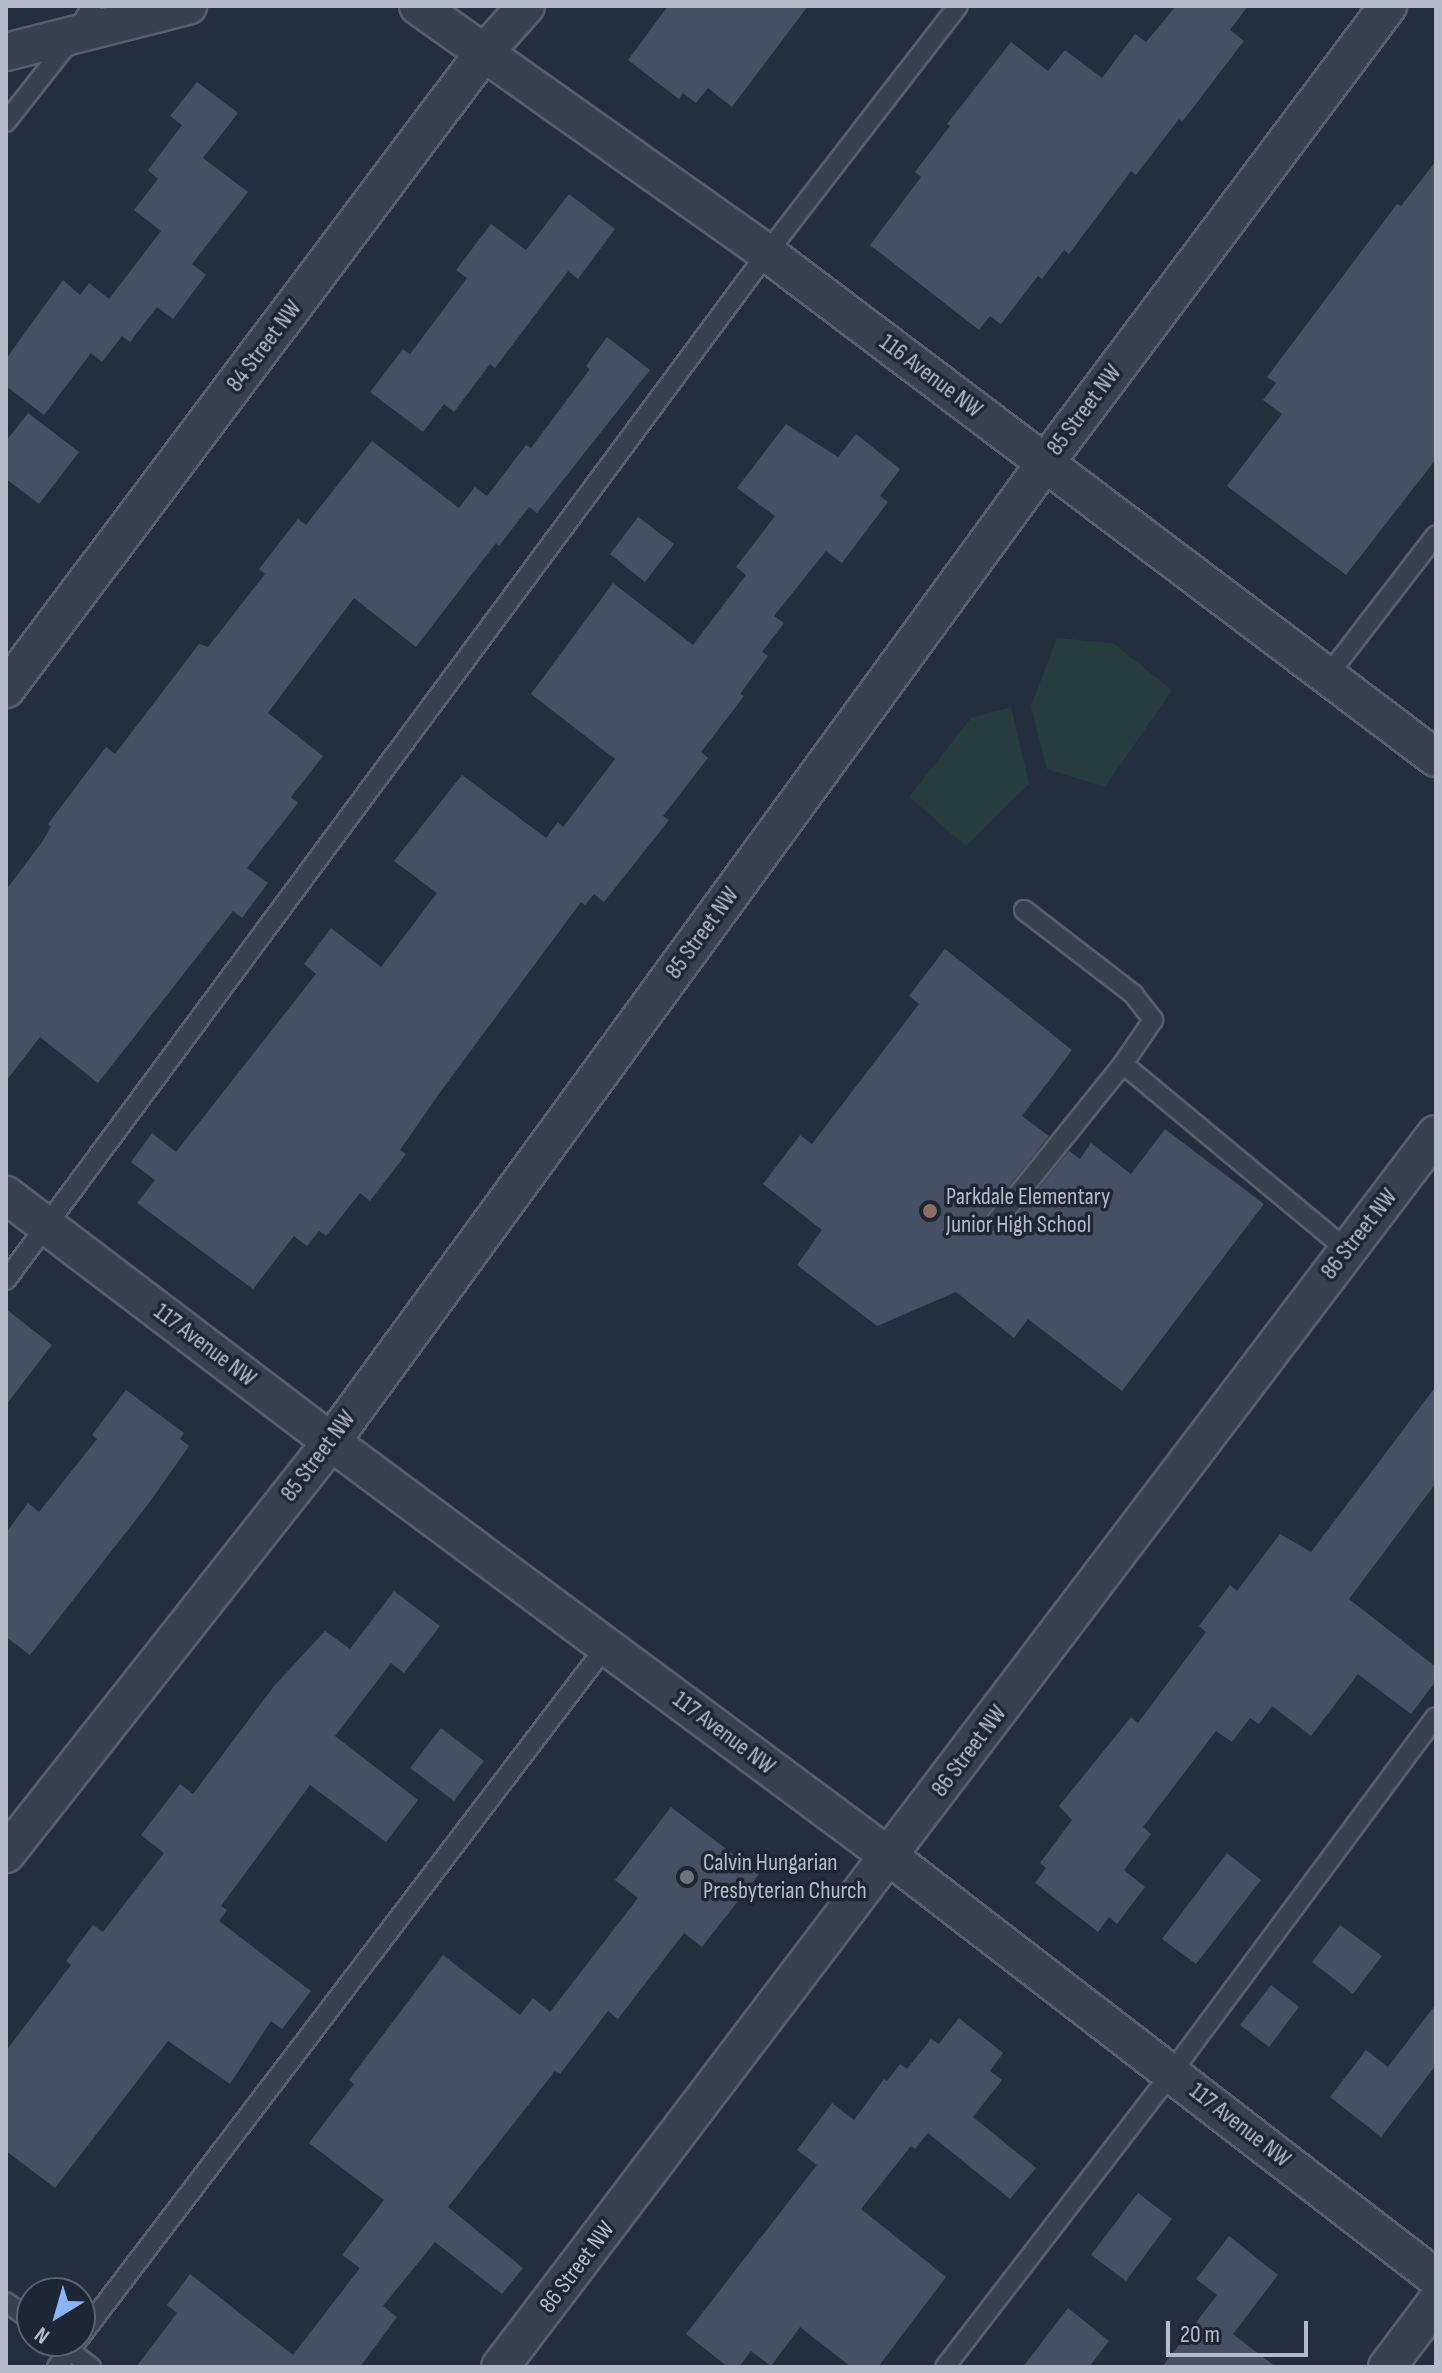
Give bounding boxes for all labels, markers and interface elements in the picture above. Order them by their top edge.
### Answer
street label: 84 Street NW [220,295,308,397]
street label: 116 Avenue NW [874,328,988,424]
street label: 85 Street NW [1041,359,1127,461]
street label: 85 Street NW [659,882,745,984]
place label: Parkdale Elementary Junior High School [946,1183,1110,1239]
street label: 86 Street NW [1315,1183,1403,1285]
marker: Parkdale Elementary Junior High School [921,1202,939,1220]
street label: 117 Avenue NW [148,1297,262,1393]
street label: 85 Street NW [275,1405,361,1507]
street label: 117 Avenue NW [667,1685,781,1781]
street label: 86 Street NW [925,1700,1013,1802]
place label: Calvin Hungarian Presbyterian Church [703,1849,867,1905]
marker: Calvin Hungarian Presbyterian Church [678,1868,696,1886]
street label: 117 Avenue NW [1184,2077,1296,2173]
street label: 86 Street NW [533,2216,621,2318]
north arrow [16,2277,96,2357]
scale bar [1170,2305,1312,2355]
text: 20 m [1180,2320,1220,2349]
text: N [30,2321,55,2349]

